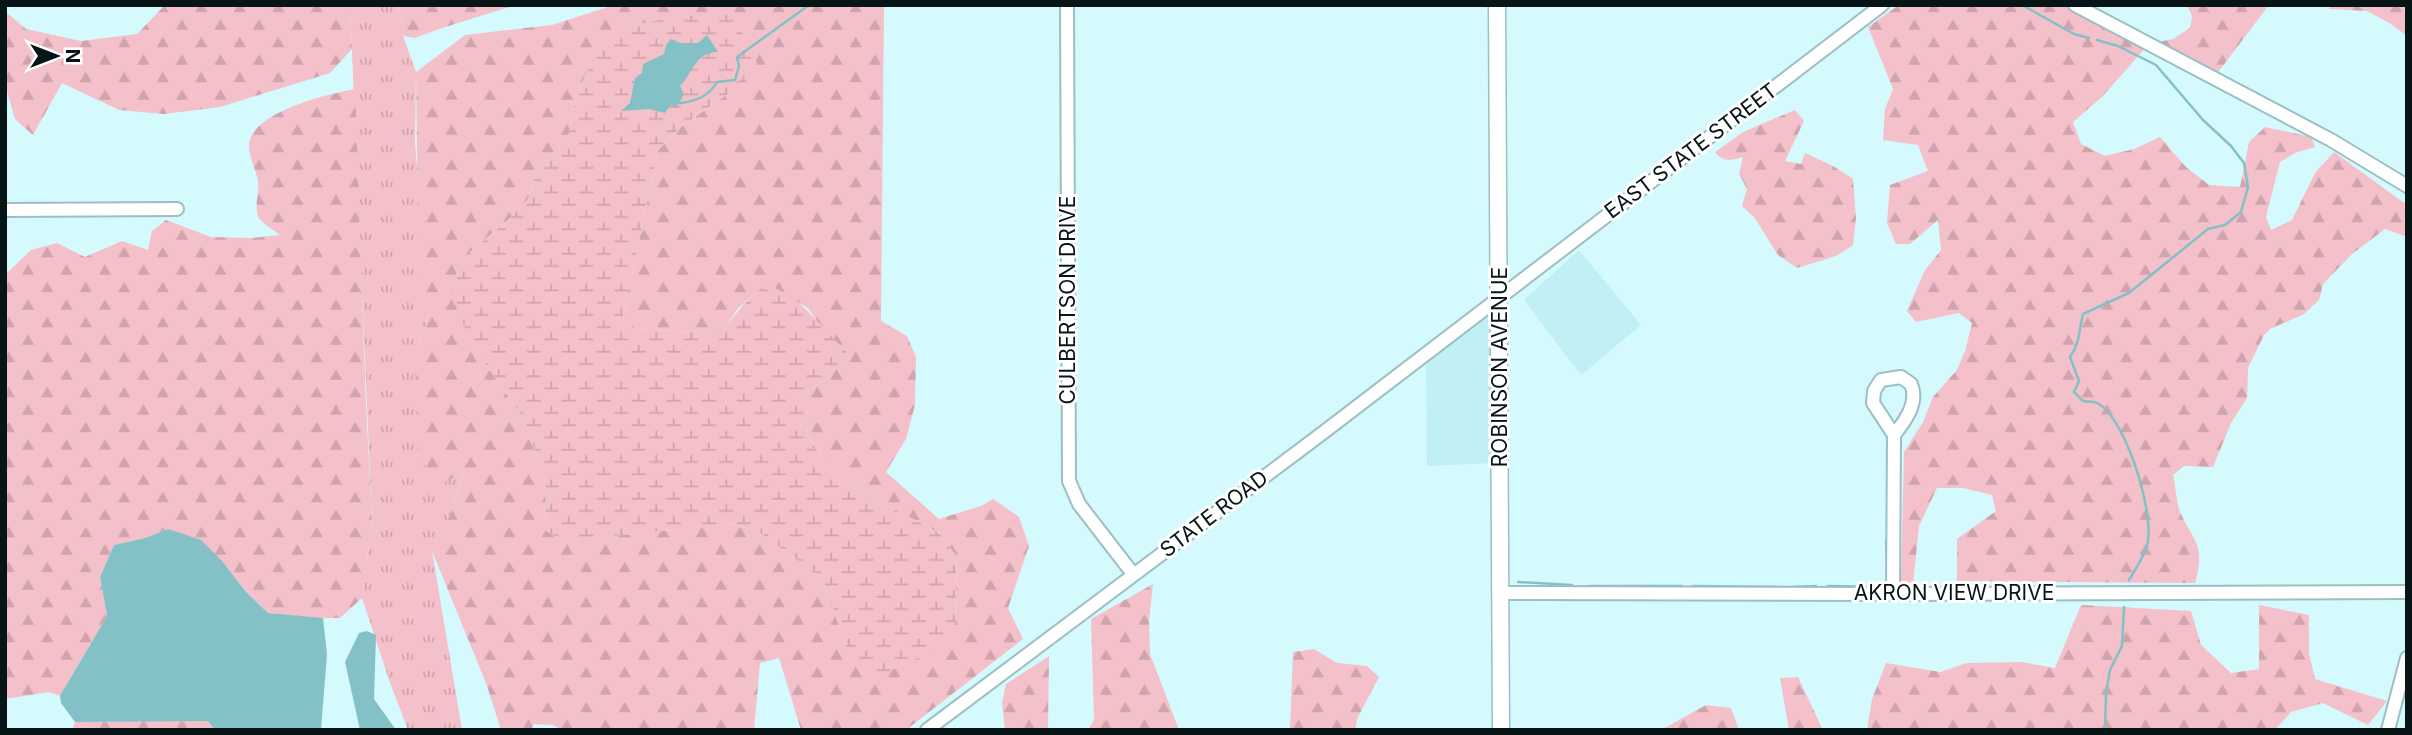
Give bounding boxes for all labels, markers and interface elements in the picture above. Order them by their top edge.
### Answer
north arrow [21,21,91,91]
text: N [61,49,84,63]
street label: EAST STATE STREET [1600,78,1782,224]
street label: CULBERTSON DRIVE [1055,196,1080,404]
street label: ROBINSON AVENUE [1487,267,1512,467]
street label: STATE ROAD [1155,465,1273,562]
street label: AKRON VIEW DRIVE [1854,580,2054,605]

